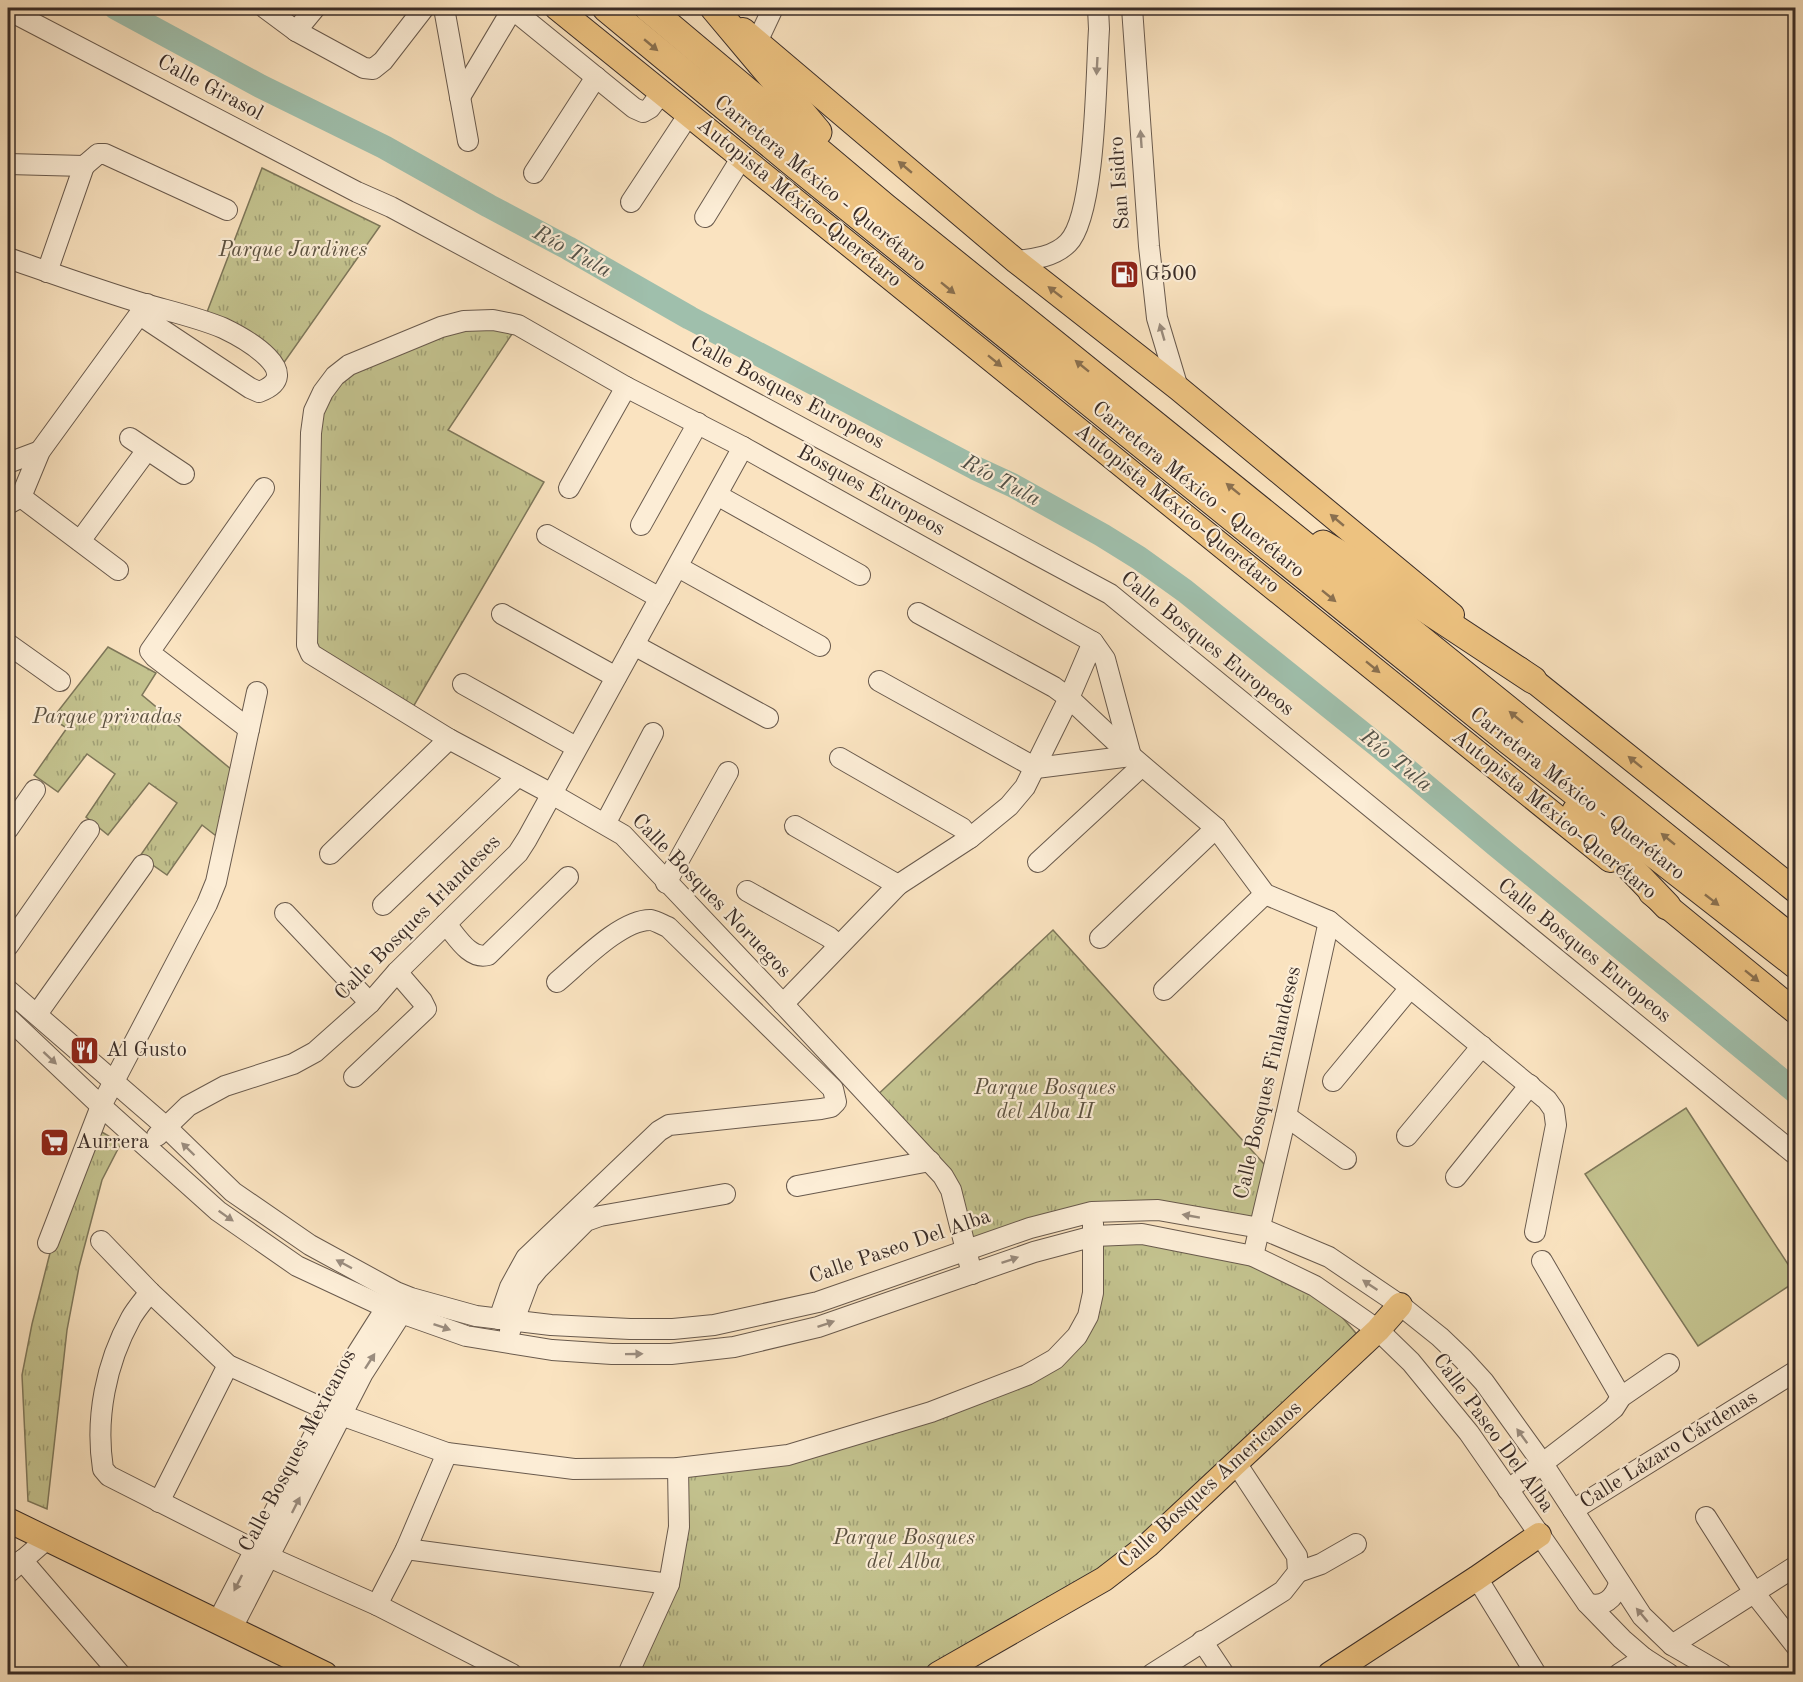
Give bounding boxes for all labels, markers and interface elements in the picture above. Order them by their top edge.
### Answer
one-way arrow [643,38,658,51]
street label: Calle Girasol [154,51,267,125]
one-way arrow [1092,56,1101,75]
street label: Carretera México - Querétaro [710,92,930,276]
street label: Autopista México-Querétaro [693,114,905,292]
one-way arrow [1137,129,1146,148]
street label: San Isidro [1106,136,1134,230]
one-way arrow [898,161,913,174]
water label: Río Tula [528,221,615,282]
park label: Parque Jardines [218,240,368,261]
fuel station icon: G500 [1108,258,1140,290]
place label: G500 [1145,264,1197,285]
one-way arrow [941,282,956,294]
one-way arrow [1047,285,1063,298]
one-way arrow [1156,323,1166,341]
street label: Calle Bosques Europeos [686,333,888,453]
one-way arrow [987,354,1002,367]
one-way arrow [1074,360,1090,373]
street label: Carretera México - Querétaro [1088,398,1308,582]
street label: Autopista México-Querétaro [1071,420,1283,598]
street label: Bosques Europeos [794,442,948,540]
water label: Río Tula [957,451,1044,511]
one-way arrow [1225,483,1241,496]
one-way arrow [1330,514,1345,527]
street label: Calle Bosques Europeos [1116,568,1298,720]
one-way arrow [1321,589,1337,602]
one-way arrow [1365,661,1381,674]
street label: Carretera México - Querétaro [1465,704,1689,884]
park label: Parque privadas [31,707,182,728]
one-way arrow [1508,711,1524,724]
water label: Río Tula [1355,725,1436,797]
street label: Autopista México-Querétaro [1448,726,1660,904]
one-way arrow [1627,756,1643,769]
street label: Calle Bosques Noruegos [627,810,795,982]
street label: Calle Bosques Irlandeses [331,831,505,1005]
one-way arrow [1660,833,1676,846]
street label: Calle Bosques Europeos [1493,875,1675,1027]
one-way arrow [1704,893,1719,905]
street label: Calle Bosques Finlandeses [1231,964,1305,1202]
one-way arrow [1744,969,1759,982]
restaurant icon: Al Gusto [69,1034,101,1066]
place label: Al Gusto [106,1040,187,1061]
one-way arrow [42,1051,57,1064]
park label: Parque Bosques del Alba II [973,1078,1116,1123]
supermarket icon: Aurrera [39,1126,71,1158]
place label: Aurrera [76,1132,149,1153]
one-way arrow [182,1142,196,1156]
street label: Calle Paseo Del Alba [806,1206,994,1288]
one-way arrow [218,1210,234,1221]
one-way arrow [1181,1211,1200,1220]
one-way arrow [1001,1255,1019,1265]
one-way arrow [336,1259,353,1269]
one-way arrow [1363,1279,1379,1291]
one-way arrow [817,1318,835,1328]
one-way arrow [433,1323,451,1333]
street label: Calle Bosques Mexicanos [236,1346,360,1556]
one-way arrow [625,1349,644,1359]
street label: Calle Paseo Del Alba [1429,1350,1557,1516]
one-way arrow [365,1353,376,1369]
street label: Calle Lázaro Cárdenas [1577,1387,1761,1513]
street label: Calle Bosques Americanos [1114,1397,1306,1573]
one-way arrow [1516,1428,1528,1444]
one-way arrow [291,1496,301,1513]
park label: Parque Bosques del Alba [832,1528,975,1573]
one-way arrow [233,1574,243,1591]
one-way arrow [1636,1608,1649,1623]

